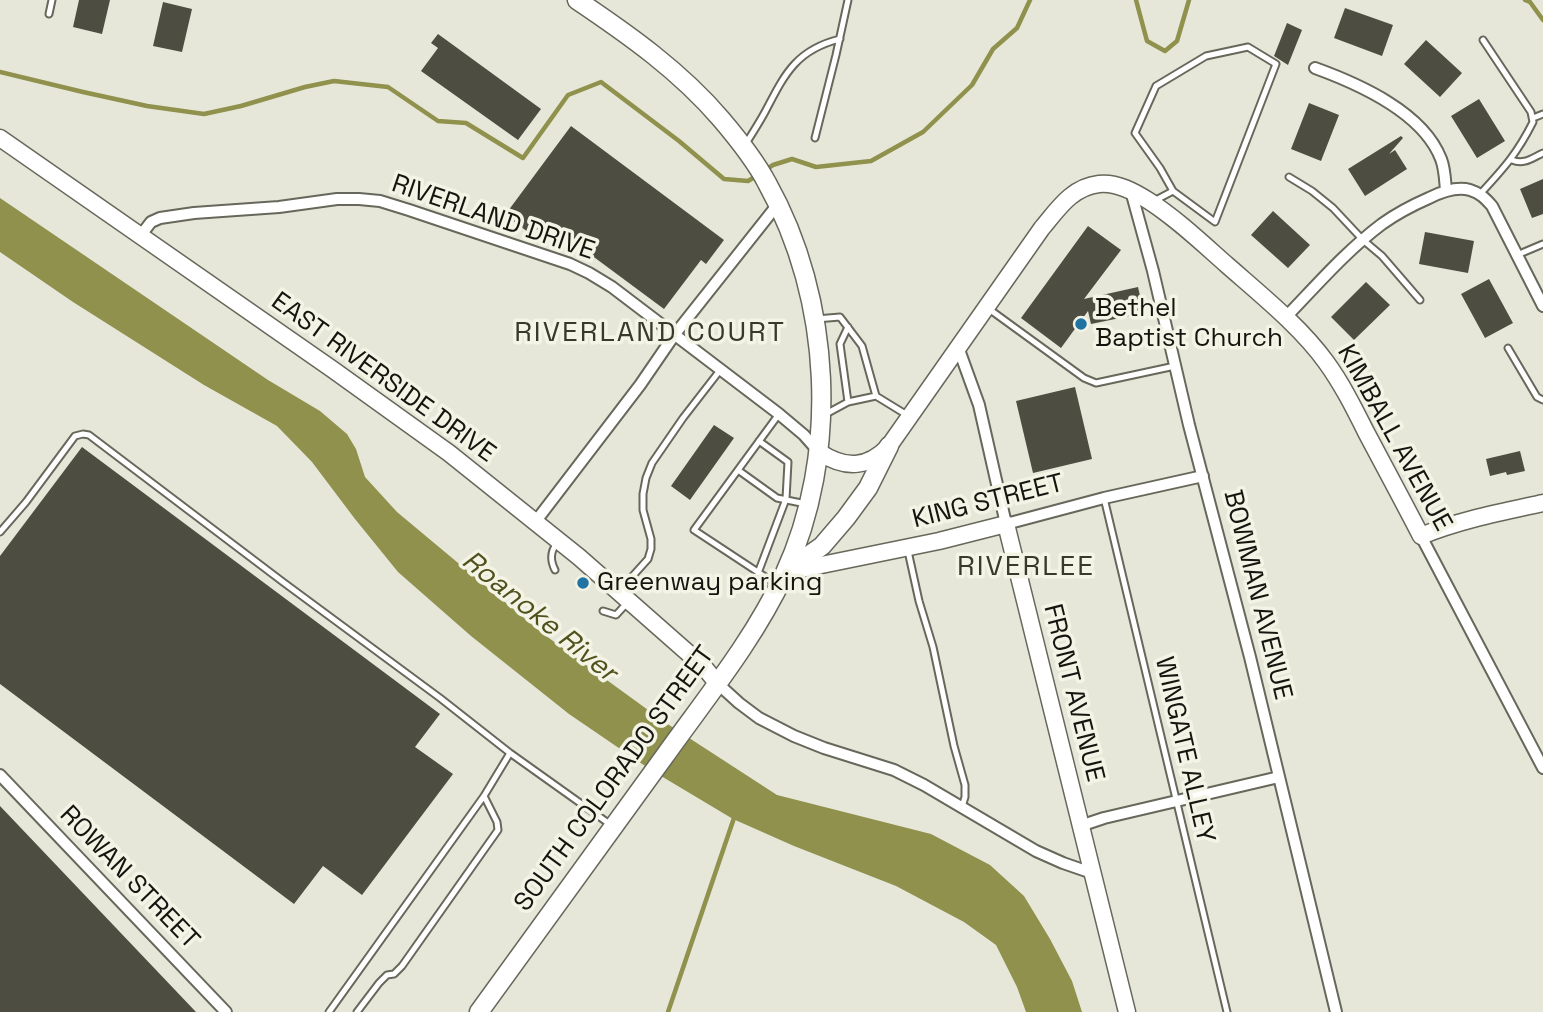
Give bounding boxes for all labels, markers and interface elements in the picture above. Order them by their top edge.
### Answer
street label: RIVERLAND DRIVE [388,169,598,267]
street label: EAST RIVERSIDE DRIVE [265,286,501,470]
place label: Bethel Baptist Church [1095,293,1283,354]
district label: RIVERLAND COURT [516,316,784,350]
marker: Bethel Baptist Church [1073,316,1089,332]
street label: KIMBALL AVENUE [1330,339,1458,537]
street label: KING STREET [909,468,1067,536]
street label: BOWMAN AVENUE [1216,487,1298,703]
water label: Roanoke River [455,544,623,690]
district label: RIVERLEE [958,550,1094,584]
place label: Greenway parking [597,567,822,599]
marker: Greenway parking [575,575,591,591]
street label: FRONT AVENUE [1036,601,1110,785]
street label: SOUTH COLORADO STREET [508,640,722,918]
street label: WINGATE ALLEY [1147,654,1221,846]
street label: ROWAN STREET [53,800,205,956]

